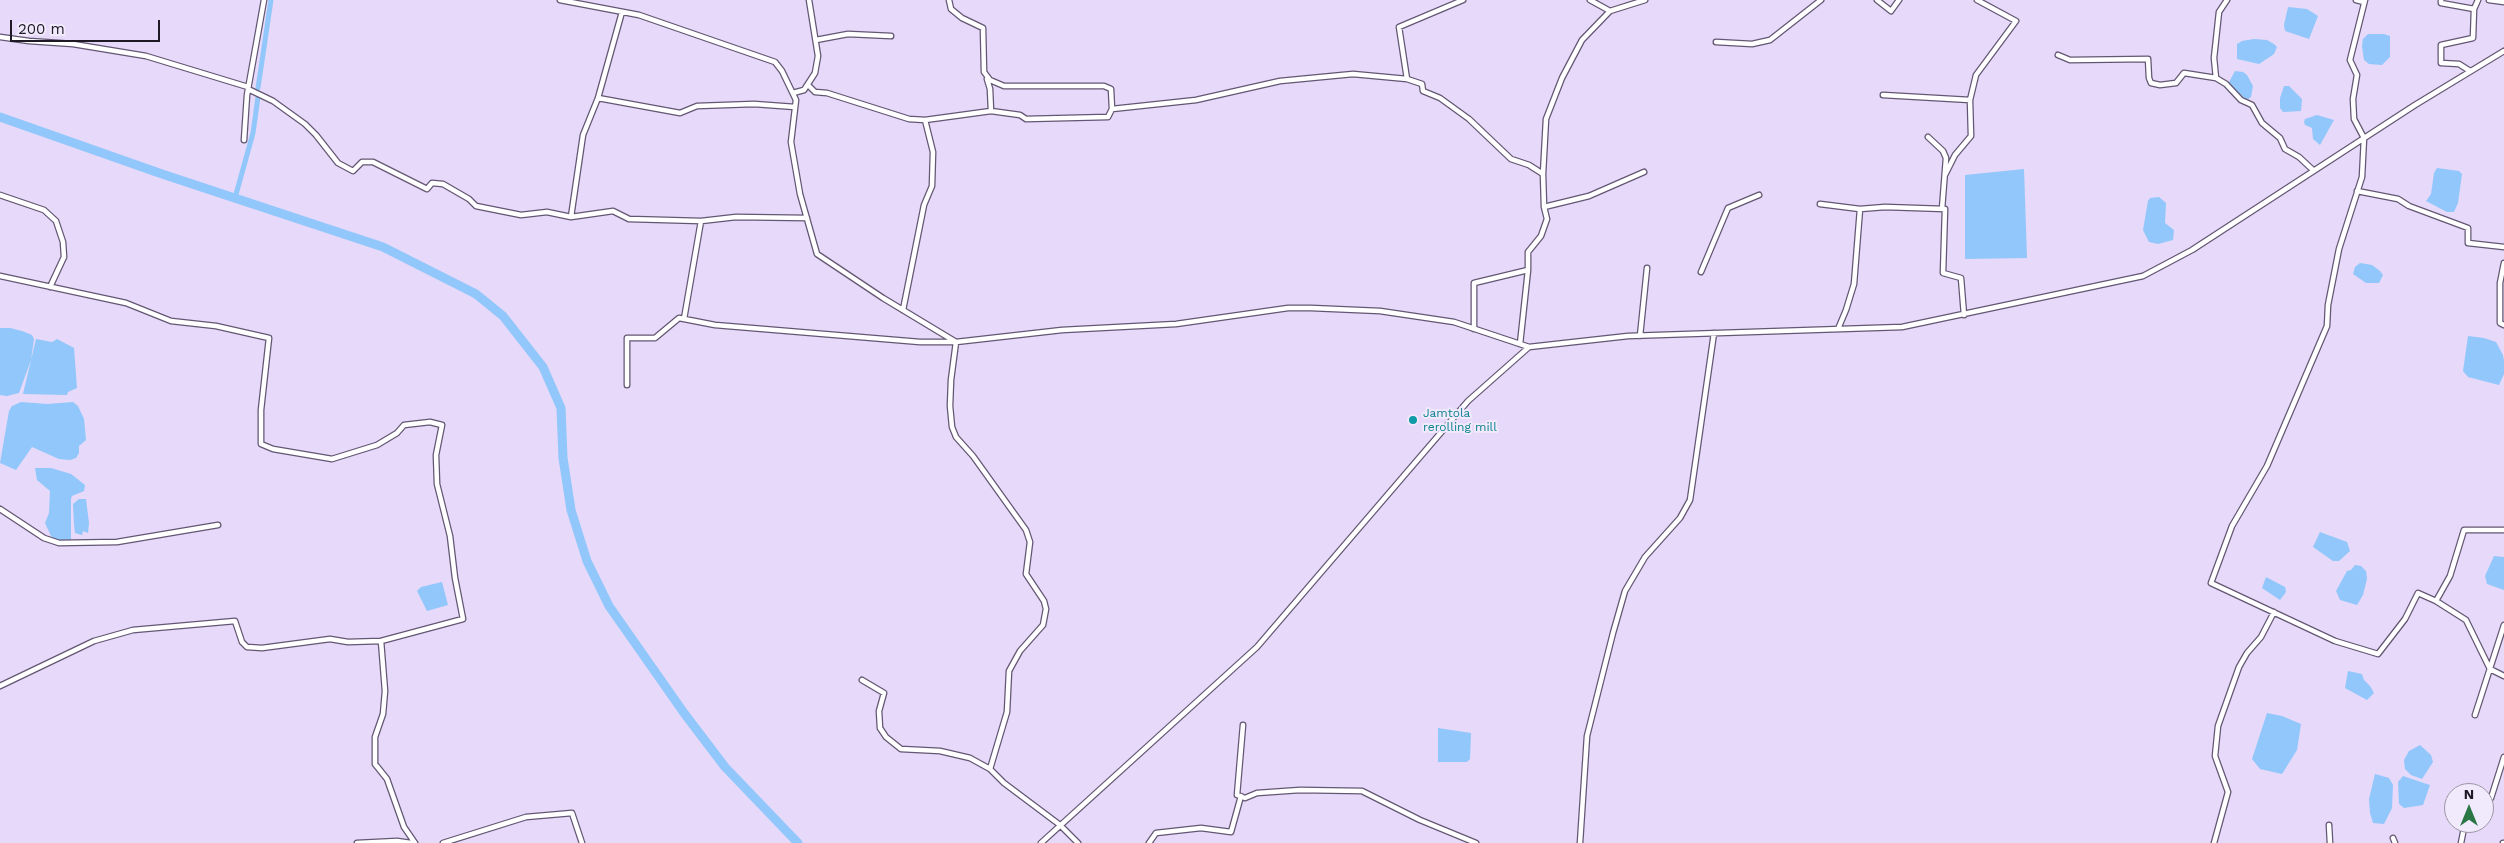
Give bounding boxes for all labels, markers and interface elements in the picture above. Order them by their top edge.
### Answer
scale bar [12,10,162,42]
text: 200 m [18,20,65,38]
place label: Jamtola rerolling mill [1423,406,1497,434]
marker: Jamtola rerolling mill [1407,414,1419,426]
north arrow [2444,783,2494,833]
text: N [2464,786,2474,802]

